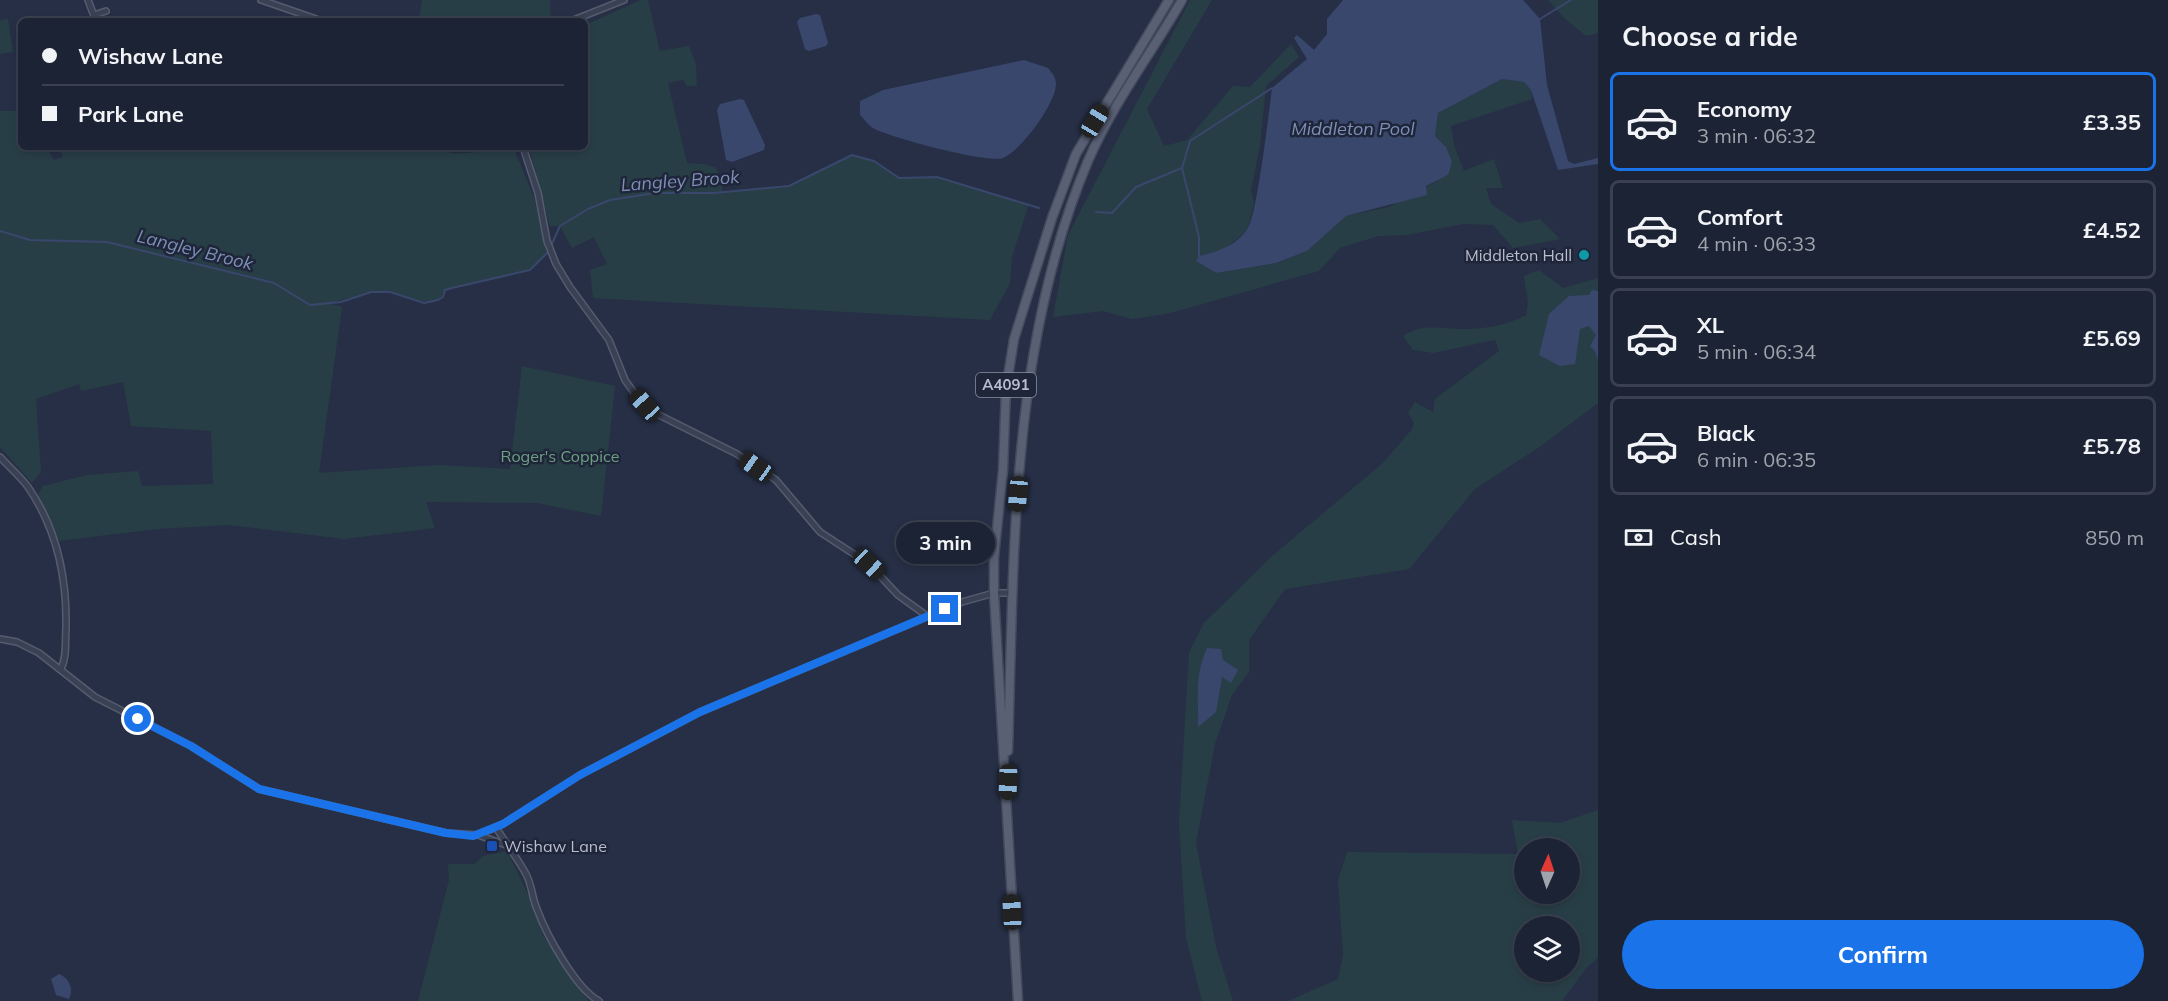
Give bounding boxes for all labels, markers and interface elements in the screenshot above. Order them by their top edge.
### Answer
text: Choose a ride [1622,19,1798,53]
text: Wishaw Lane [78,42,223,70]
icon: car [1625,95,1679,149]
text: Economy [1697,95,1792,123]
text: Park Lane [78,100,184,128]
car [1078,101,1112,141]
text: £3.35 [2083,108,2141,136]
water label: Middleton Pool [1291,117,1415,140]
text: 3 min · 06:32 [1697,123,1816,148]
water label: Langley Brook [620,165,741,196]
icon: car [1625,203,1679,257]
text: Comfort [1697,203,1783,231]
text: £4.52 [2083,216,2141,244]
water label: Langley Brook [135,224,256,275]
text: 4 min · 06:33 [1697,231,1816,256]
place label: Middleton Hall [1465,245,1572,265]
marker: Middleton Hall [1577,248,1591,262]
icon: car [1625,311,1679,365]
text: XL [1697,311,1724,339]
text: £5.69 [2083,324,2141,352]
text: 5 min · 06:34 [1697,339,1816,364]
road number: A4091 [976,373,1036,397]
car [626,386,664,424]
icon: car [1625,419,1679,473]
text: Black [1697,419,1755,447]
text: £5.78 [2083,432,2141,460]
park label: Roger's Coppice [501,446,619,466]
text: 6 min · 06:35 [1697,447,1816,472]
car [736,449,776,485]
car [1007,475,1029,513]
icon: cash [1622,521,1655,554]
callout: 3 min [896,522,994,564]
text: Cash [1670,523,1722,551]
text: 850 m [2085,525,2144,550]
text: 3 min [919,530,972,555]
car [850,545,888,583]
route end [931,595,958,622]
route start [124,705,151,732]
car [998,764,1018,800]
place label: Wishaw Lane [504,836,607,856]
north arrow [1514,838,1580,904]
map controls [1514,838,1580,982]
marker: Wishaw Lane [485,839,499,853]
car [1002,894,1022,930]
button: layers [1514,916,1580,982]
button: Confirm [1622,920,2144,989]

